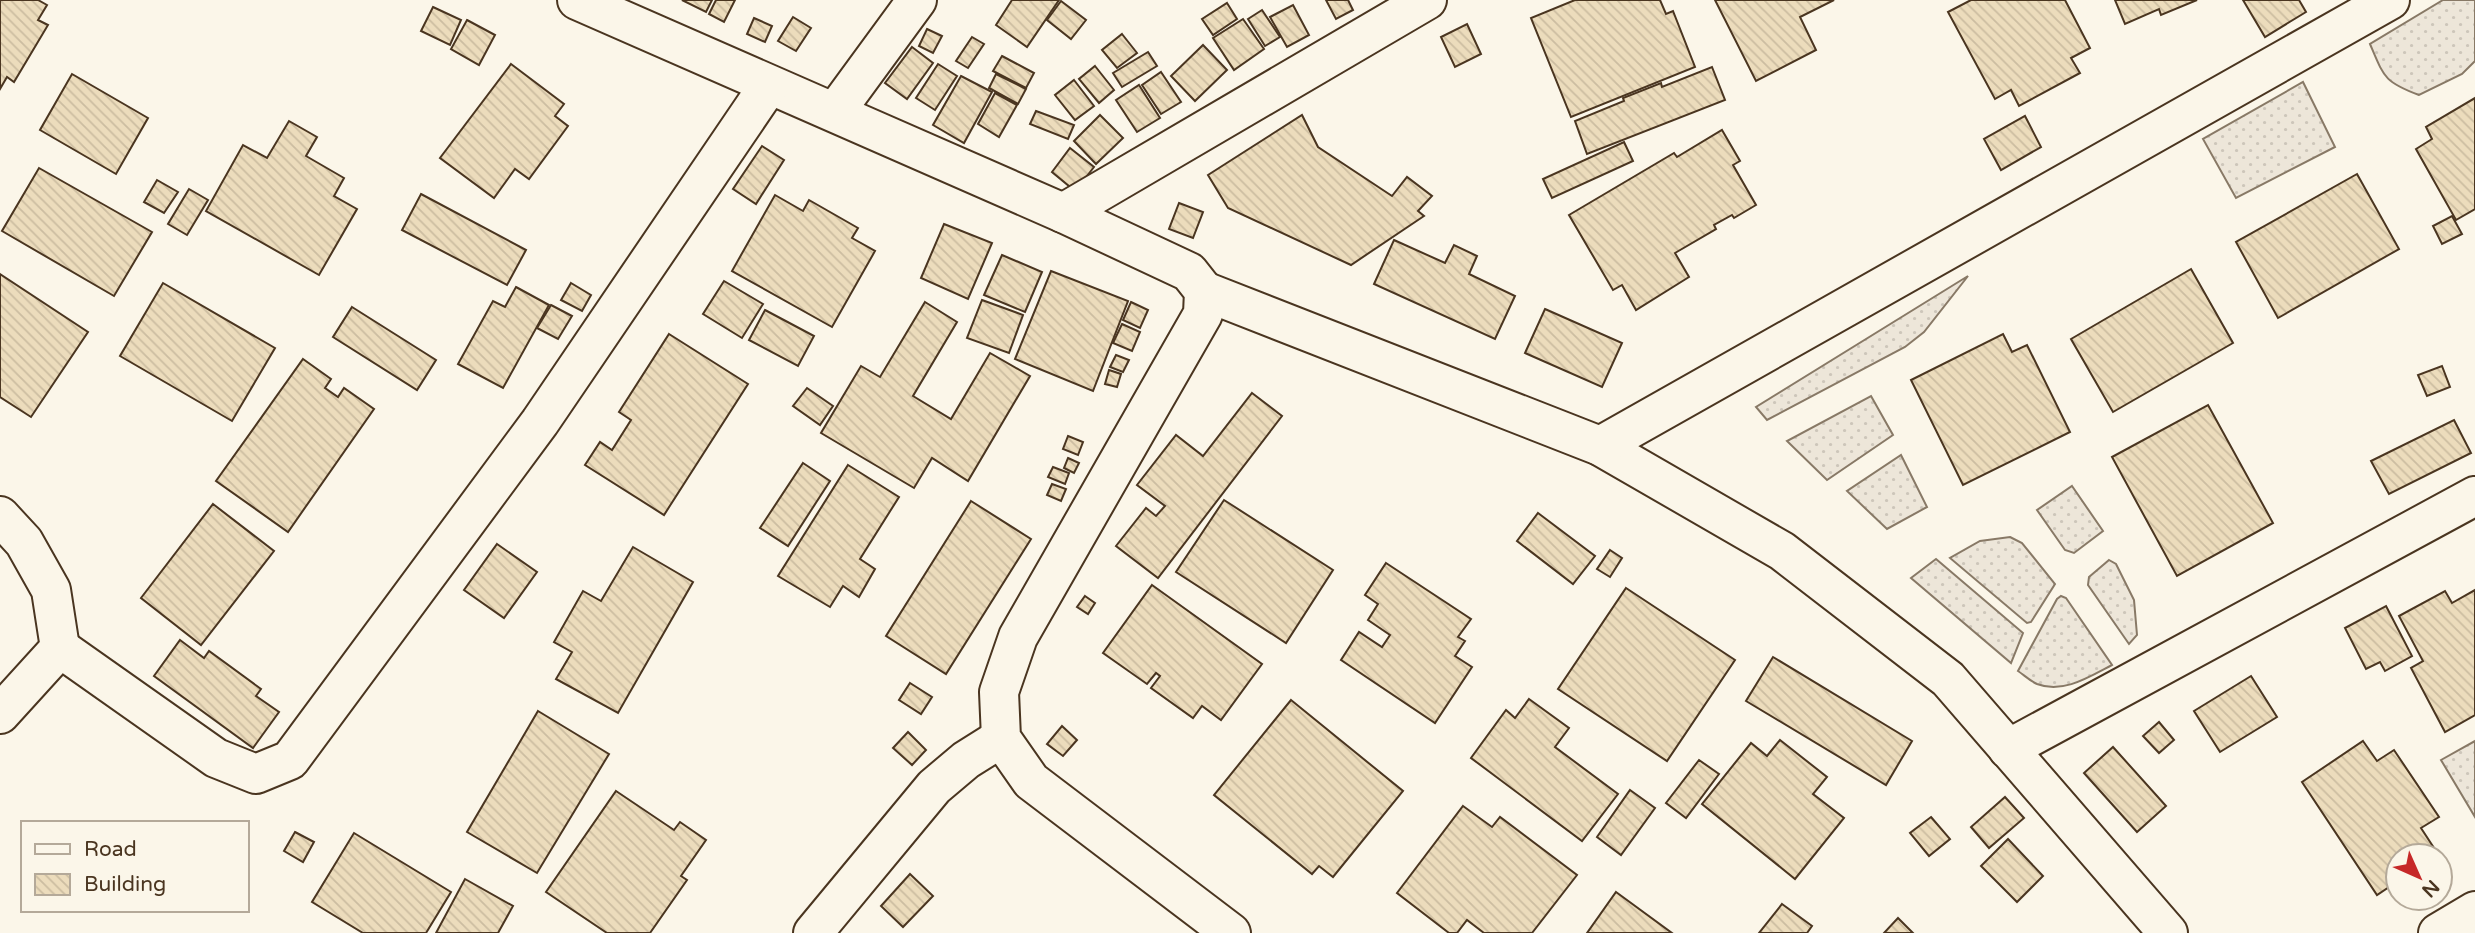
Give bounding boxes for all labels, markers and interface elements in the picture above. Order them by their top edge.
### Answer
legend [21,821,248,912]
text: Road [84,837,137,862]
north arrow [2384,842,2454,912]
text: Building [84,872,166,897]
text: N [2417,875,2443,901]

